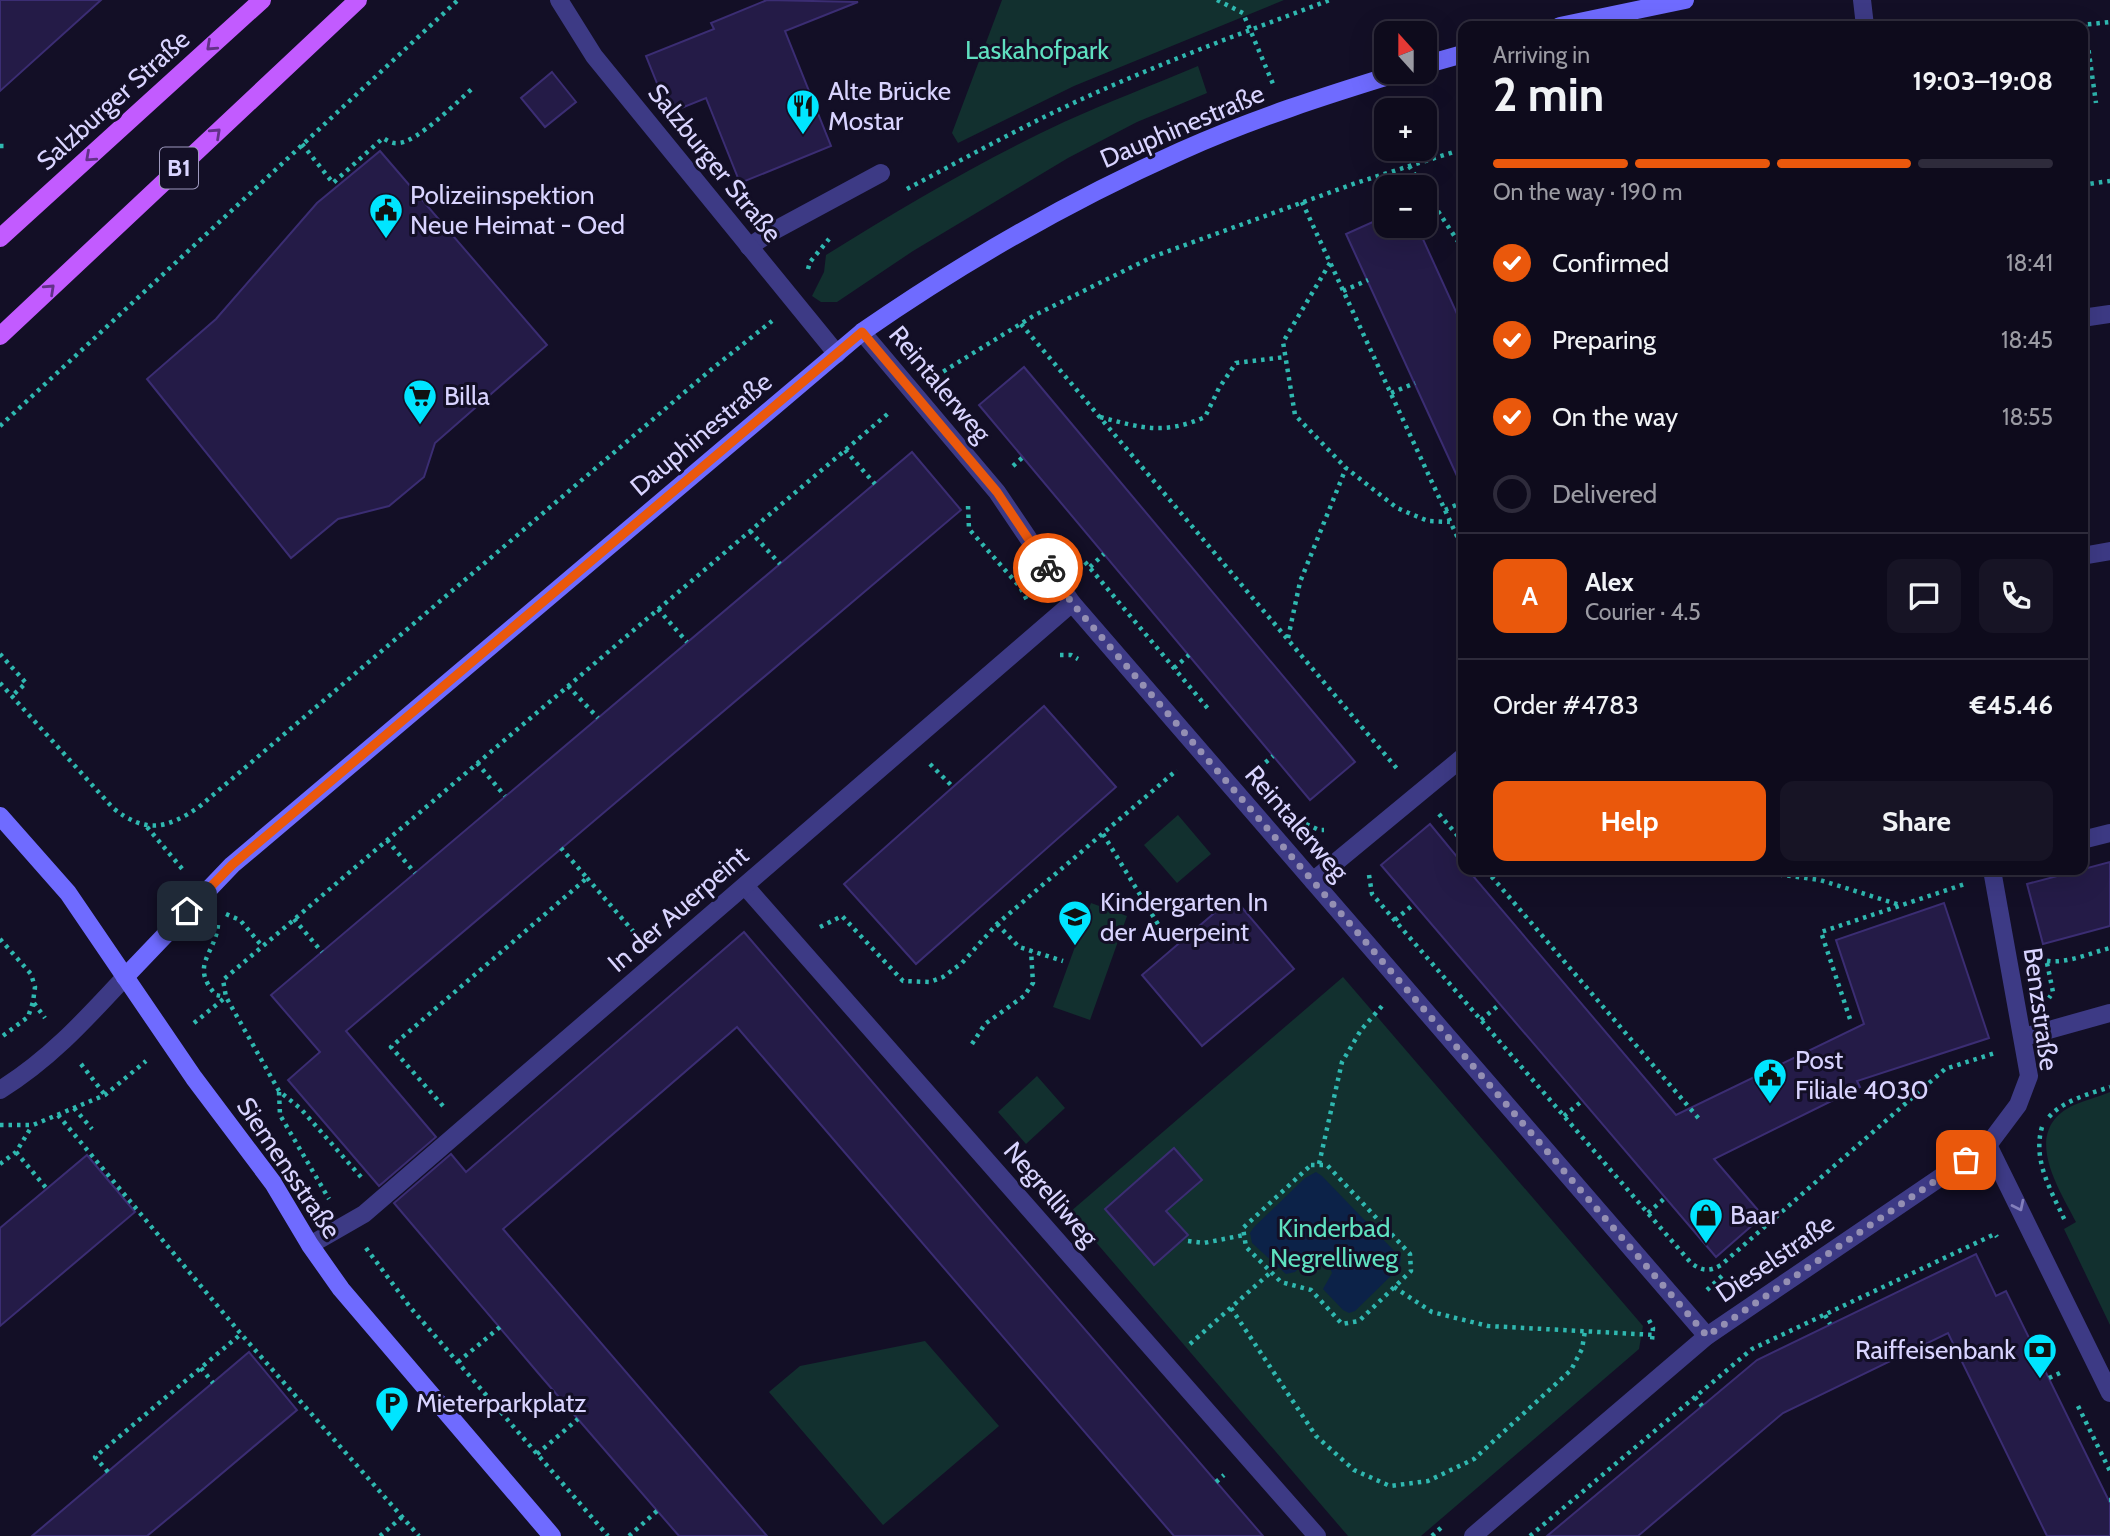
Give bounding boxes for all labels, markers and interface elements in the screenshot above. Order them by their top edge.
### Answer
north arrow [1374,21,1437,84]
map controls [1374,21,1437,238]
street label: Salzburger Straße [30,23,196,177]
park label: Laskahofpark [965,34,1109,66]
one-way arrow [206,38,219,50]
text: Arriving in [1493,41,1590,69]
text: 19:03–19:08 [1913,65,2053,97]
text: 2 min [1493,67,1604,123]
place label: Alte Brücke Mostar [828,75,951,137]
street label: Salzburger Straße [641,77,789,249]
street label: Dauphinestraße [1095,77,1269,175]
restaurant icon: Alte Brücke Mostar [784,87,822,136]
button: + [1374,98,1437,161]
one-way arrow [207,129,220,142]
road number: B1 [160,148,198,188]
one-way arrow [85,149,98,161]
button: − [1374,175,1437,238]
text: On the way · 190 m [1493,178,1682,206]
place label: Polizeiinspektion Neue Heimat - Oed [410,179,625,241]
public building icon: Polizeiinspektion Neue Heimat - Oed [367,191,405,240]
icon: check [1493,244,1531,282]
text: Confirmed [1552,247,1669,279]
text: 18:41 [2006,249,2053,277]
one-way arrow [42,285,55,298]
street label: Reintalerweg [882,319,999,450]
icon: check [1493,321,1531,359]
text: Preparing [1552,324,1656,356]
text: 18:45 [2001,326,2053,354]
street label: Dauphinestraße [624,366,778,502]
supermarket icon: Billa [401,377,439,426]
place label: Billa [444,380,490,412]
icon: check [1493,398,1531,436]
text: On the way [1552,401,1678,433]
text: 18:55 [2002,403,2053,431]
text: Delivered [1552,478,1657,510]
courier [1013,533,1083,603]
icon: bike [1029,549,1067,587]
button: chat [1887,559,1961,633]
button: phone [1979,559,2053,633]
text: Alex [1585,566,1634,598]
text: A [1522,580,1538,612]
text: Courier · 4.5 [1585,598,1701,626]
text: Order #4783 [1493,689,1639,721]
text: €45.46 [1970,689,2053,721]
street label: Reintalerweg [1238,759,1356,888]
button: Help [1493,781,1766,861]
button: Share [1780,781,2053,861]
street label: In der Auerpeint [601,839,755,979]
pin [157,881,217,941]
place label: Kindergarten In der Auerpeint [1100,886,1268,948]
icon: home [168,892,206,930]
school or university icon: Kindergarten In der Auerpeint [1056,898,1094,947]
street label: Benzstraße [2017,945,2065,1073]
place label: Post Filiale 4030 [1795,1044,1929,1106]
public building icon: Post Filiale 4030 [1751,1056,1789,1105]
street label: Siemensstraße [230,1091,348,1245]
pin [1936,1130,1996,1190]
street label: Negrelliweg [997,1135,1106,1254]
icon: bag [1947,1141,1985,1179]
shop icon: Baar [1687,1196,1725,1245]
place label: Baar [1730,1199,1779,1231]
one-way arrow [2010,1199,2024,1211]
street label: Dieselstraße [1710,1207,1840,1309]
park label: Kinderbad Negrelliweg [1270,1212,1399,1274]
bank icon: Raiffeisenbank [2021,1331,2059,1380]
place label: Raiffeisenbank [1855,1334,2016,1366]
parking icon: Mieterparkplatz [373,1384,411,1433]
place label: Mieterparkplatz [416,1387,587,1419]

